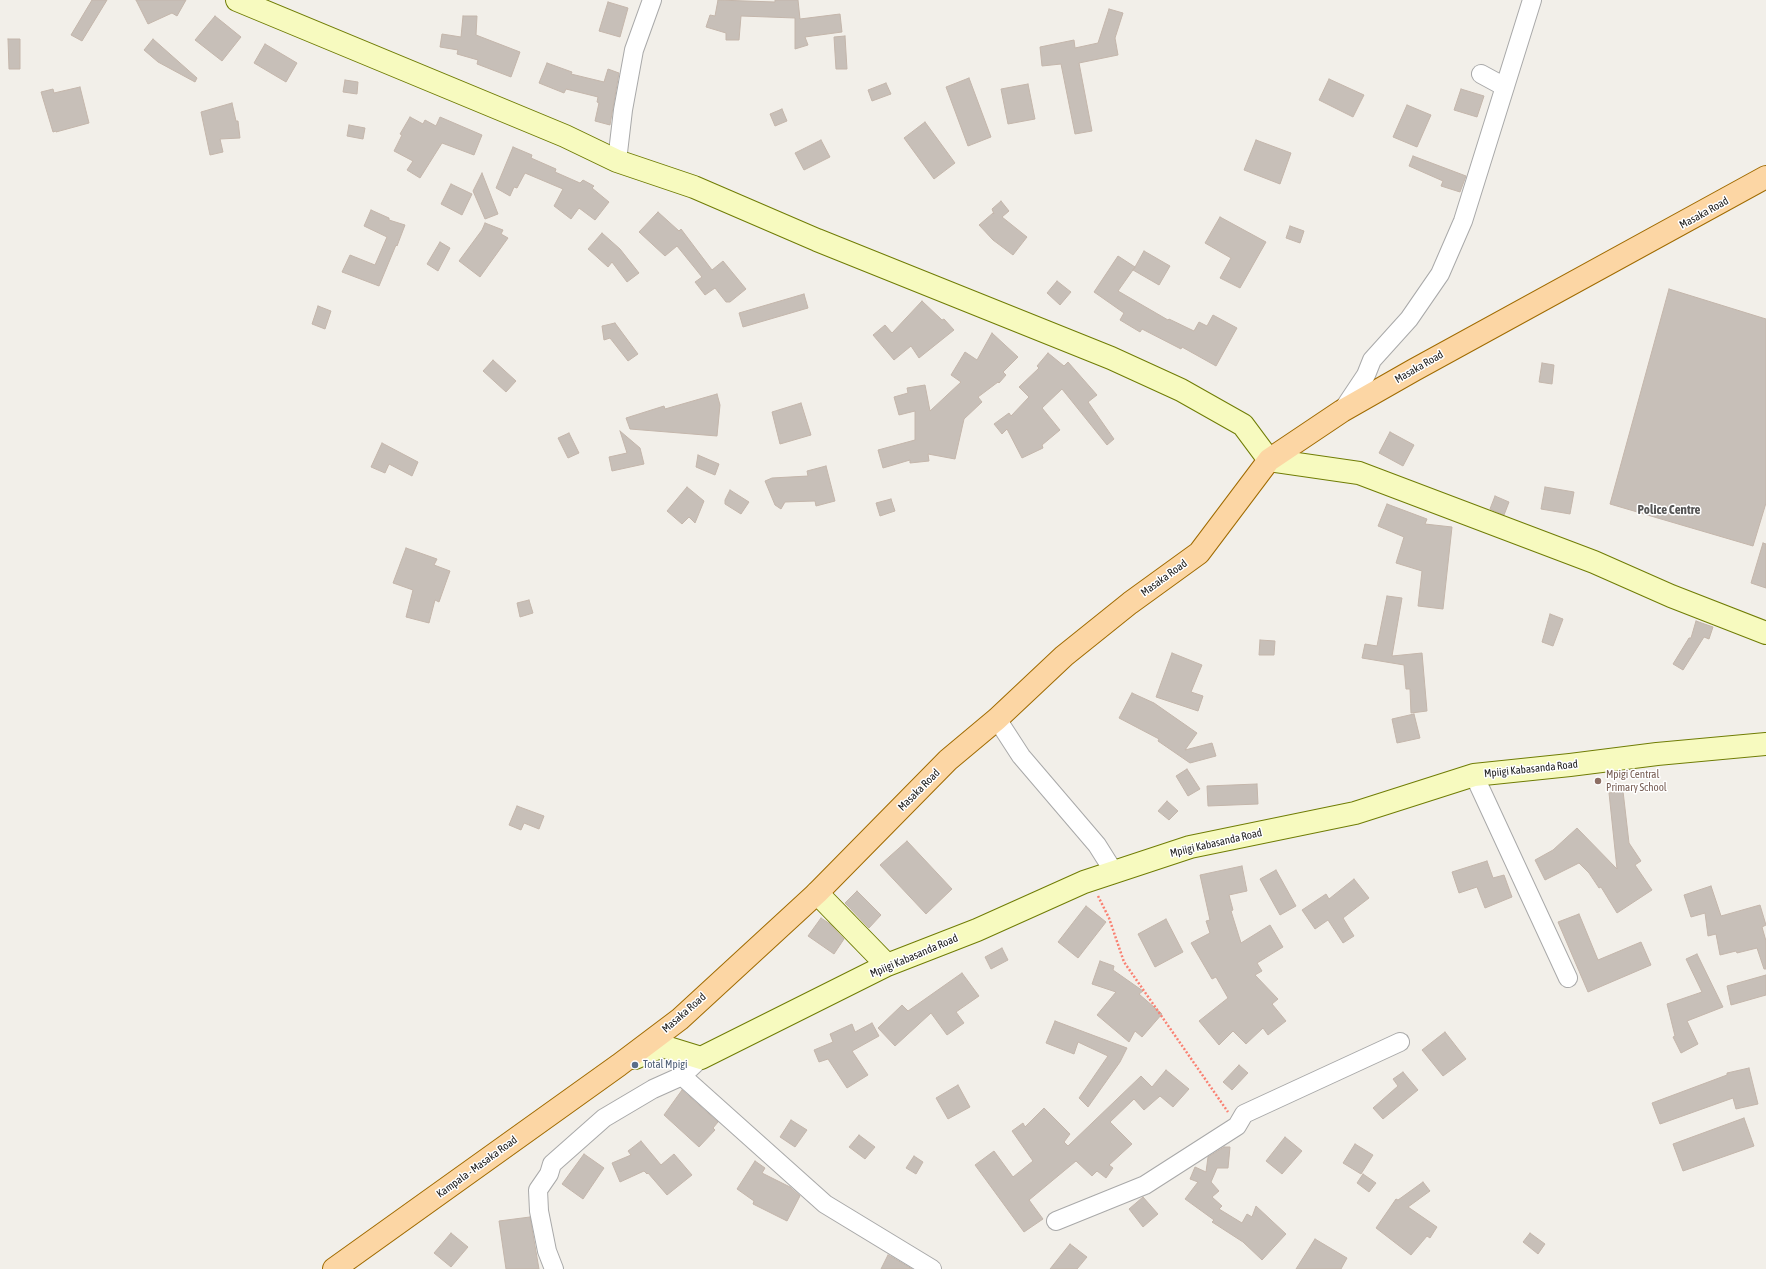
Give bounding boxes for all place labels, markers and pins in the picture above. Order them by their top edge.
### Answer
place label: Mpigi Central Primary School [1606,768,1667,794]
marker: Mpigi Central Primary School [1593,776,1603,786]
place label: Total Mpigi [643,1058,687,1072]
marker: Total Mpigi [630,1060,640,1070]

